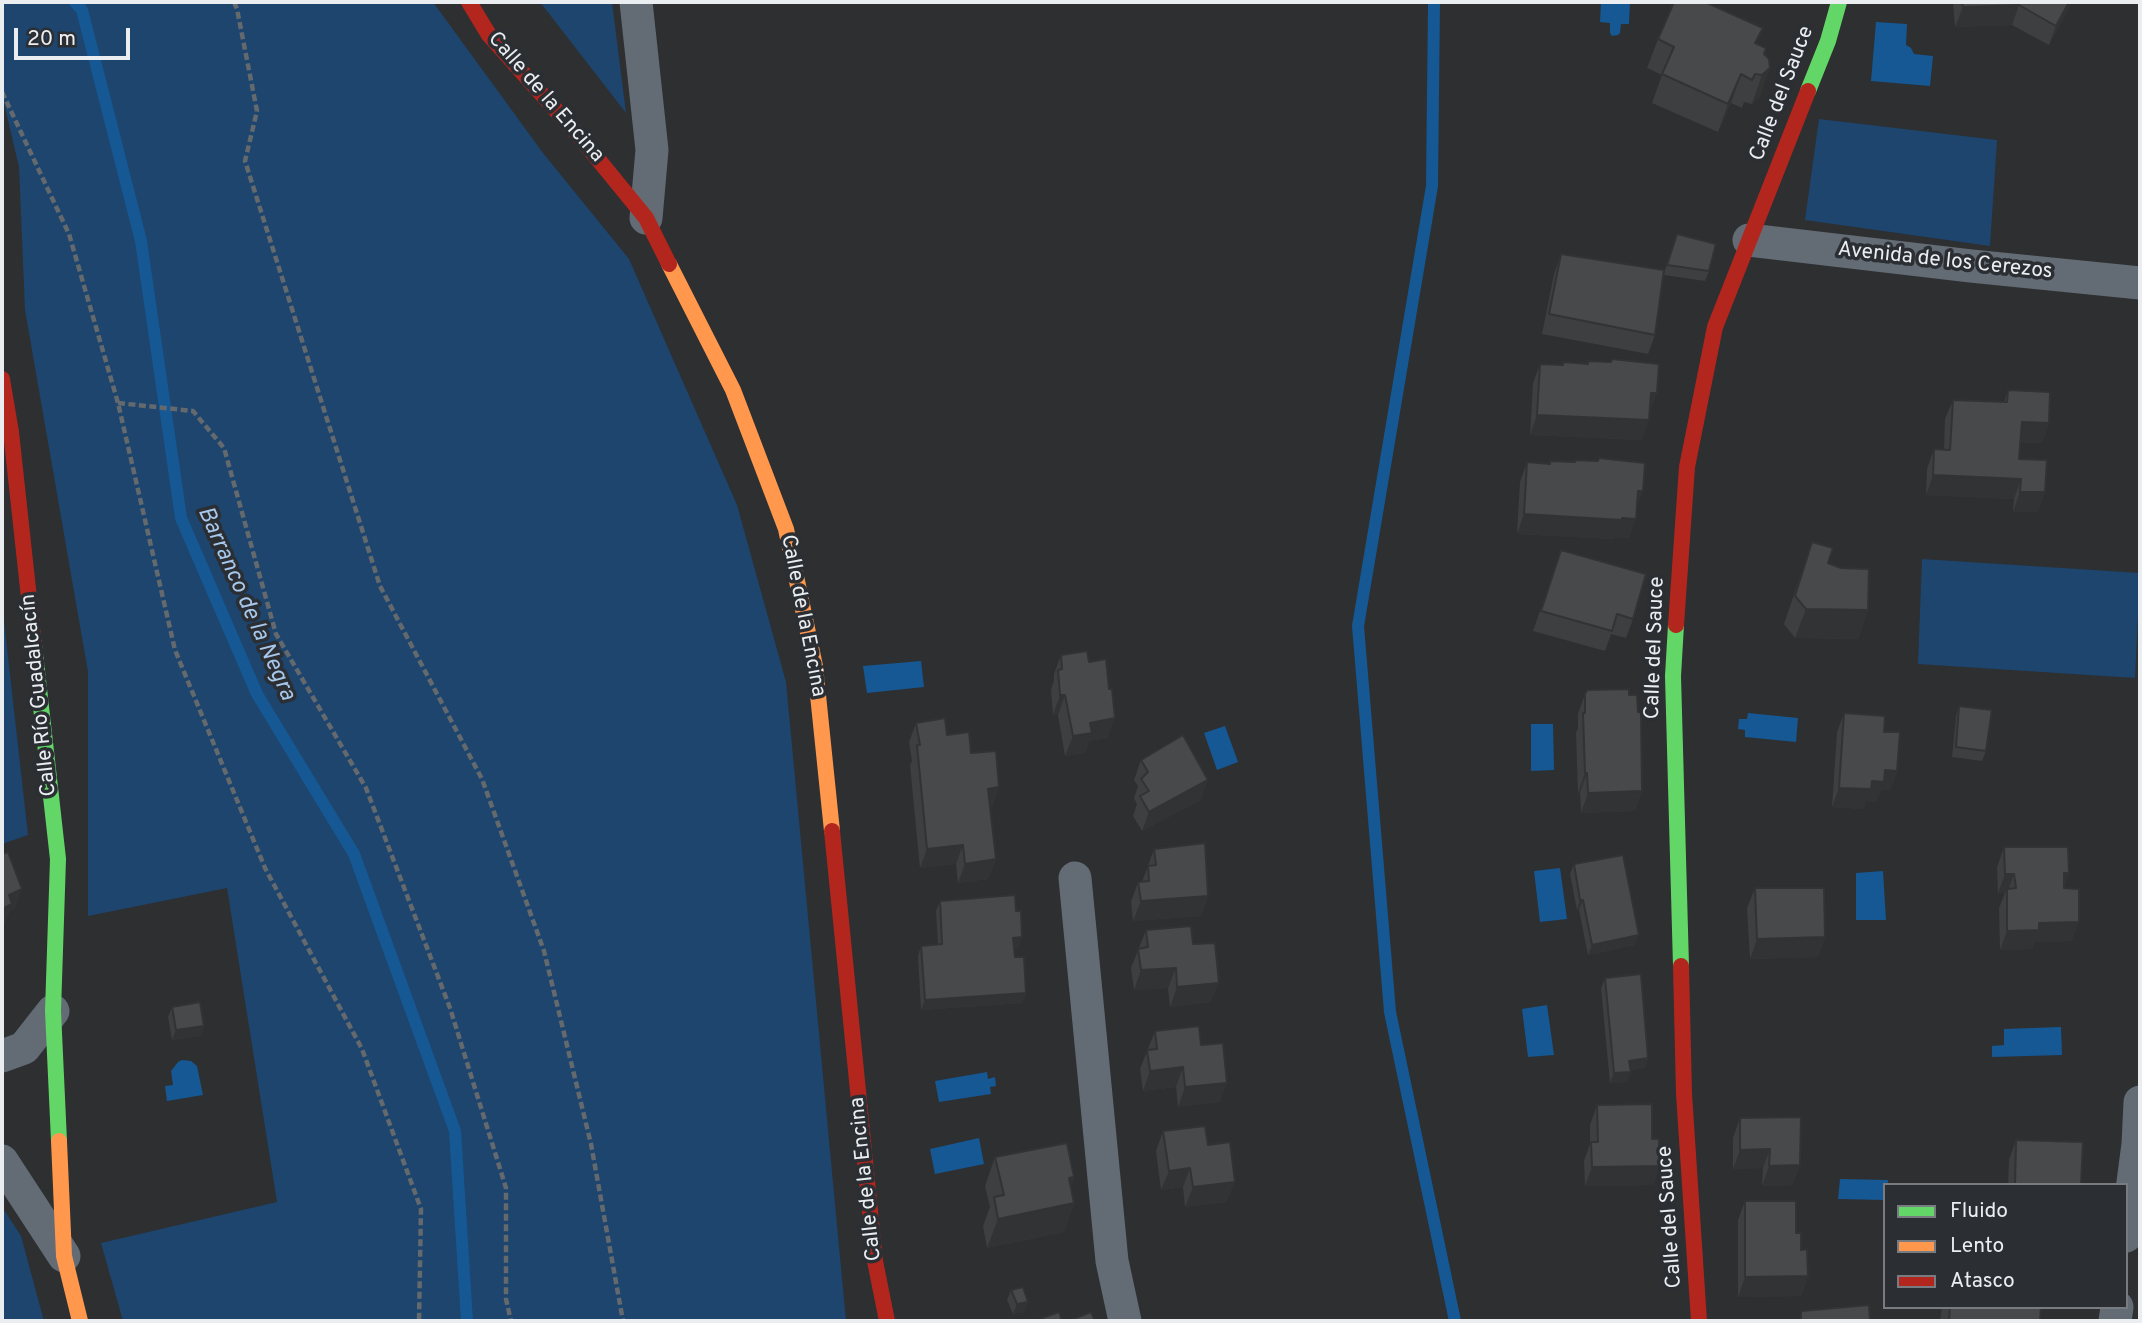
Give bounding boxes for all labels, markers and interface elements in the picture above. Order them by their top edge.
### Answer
scale bar [18,14,133,58]
street label: Calle del Sauce [1746,23,1820,165]
text: 20 m [27,26,76,53]
street label: Calle de la Encina [481,28,609,168]
street label: Avenida de los Cerezos [1836,238,2054,286]
water label: Barranco de la Negra [190,503,300,705]
street label: Calle de la Encina [774,533,830,699]
street label: Calle del Sauce [1641,576,1671,720]
street label: Calle Río Guadalcacín [17,593,63,797]
street label: Calle de la Encina [846,1096,888,1262]
street label: Calle del Sauce [1653,1145,1689,1289]
legend [1883,1183,2128,1309]
text: Fluido [1950,1198,2008,1225]
text: Lento [1950,1233,2004,1260]
text: Atasco [1950,1268,2015,1295]

